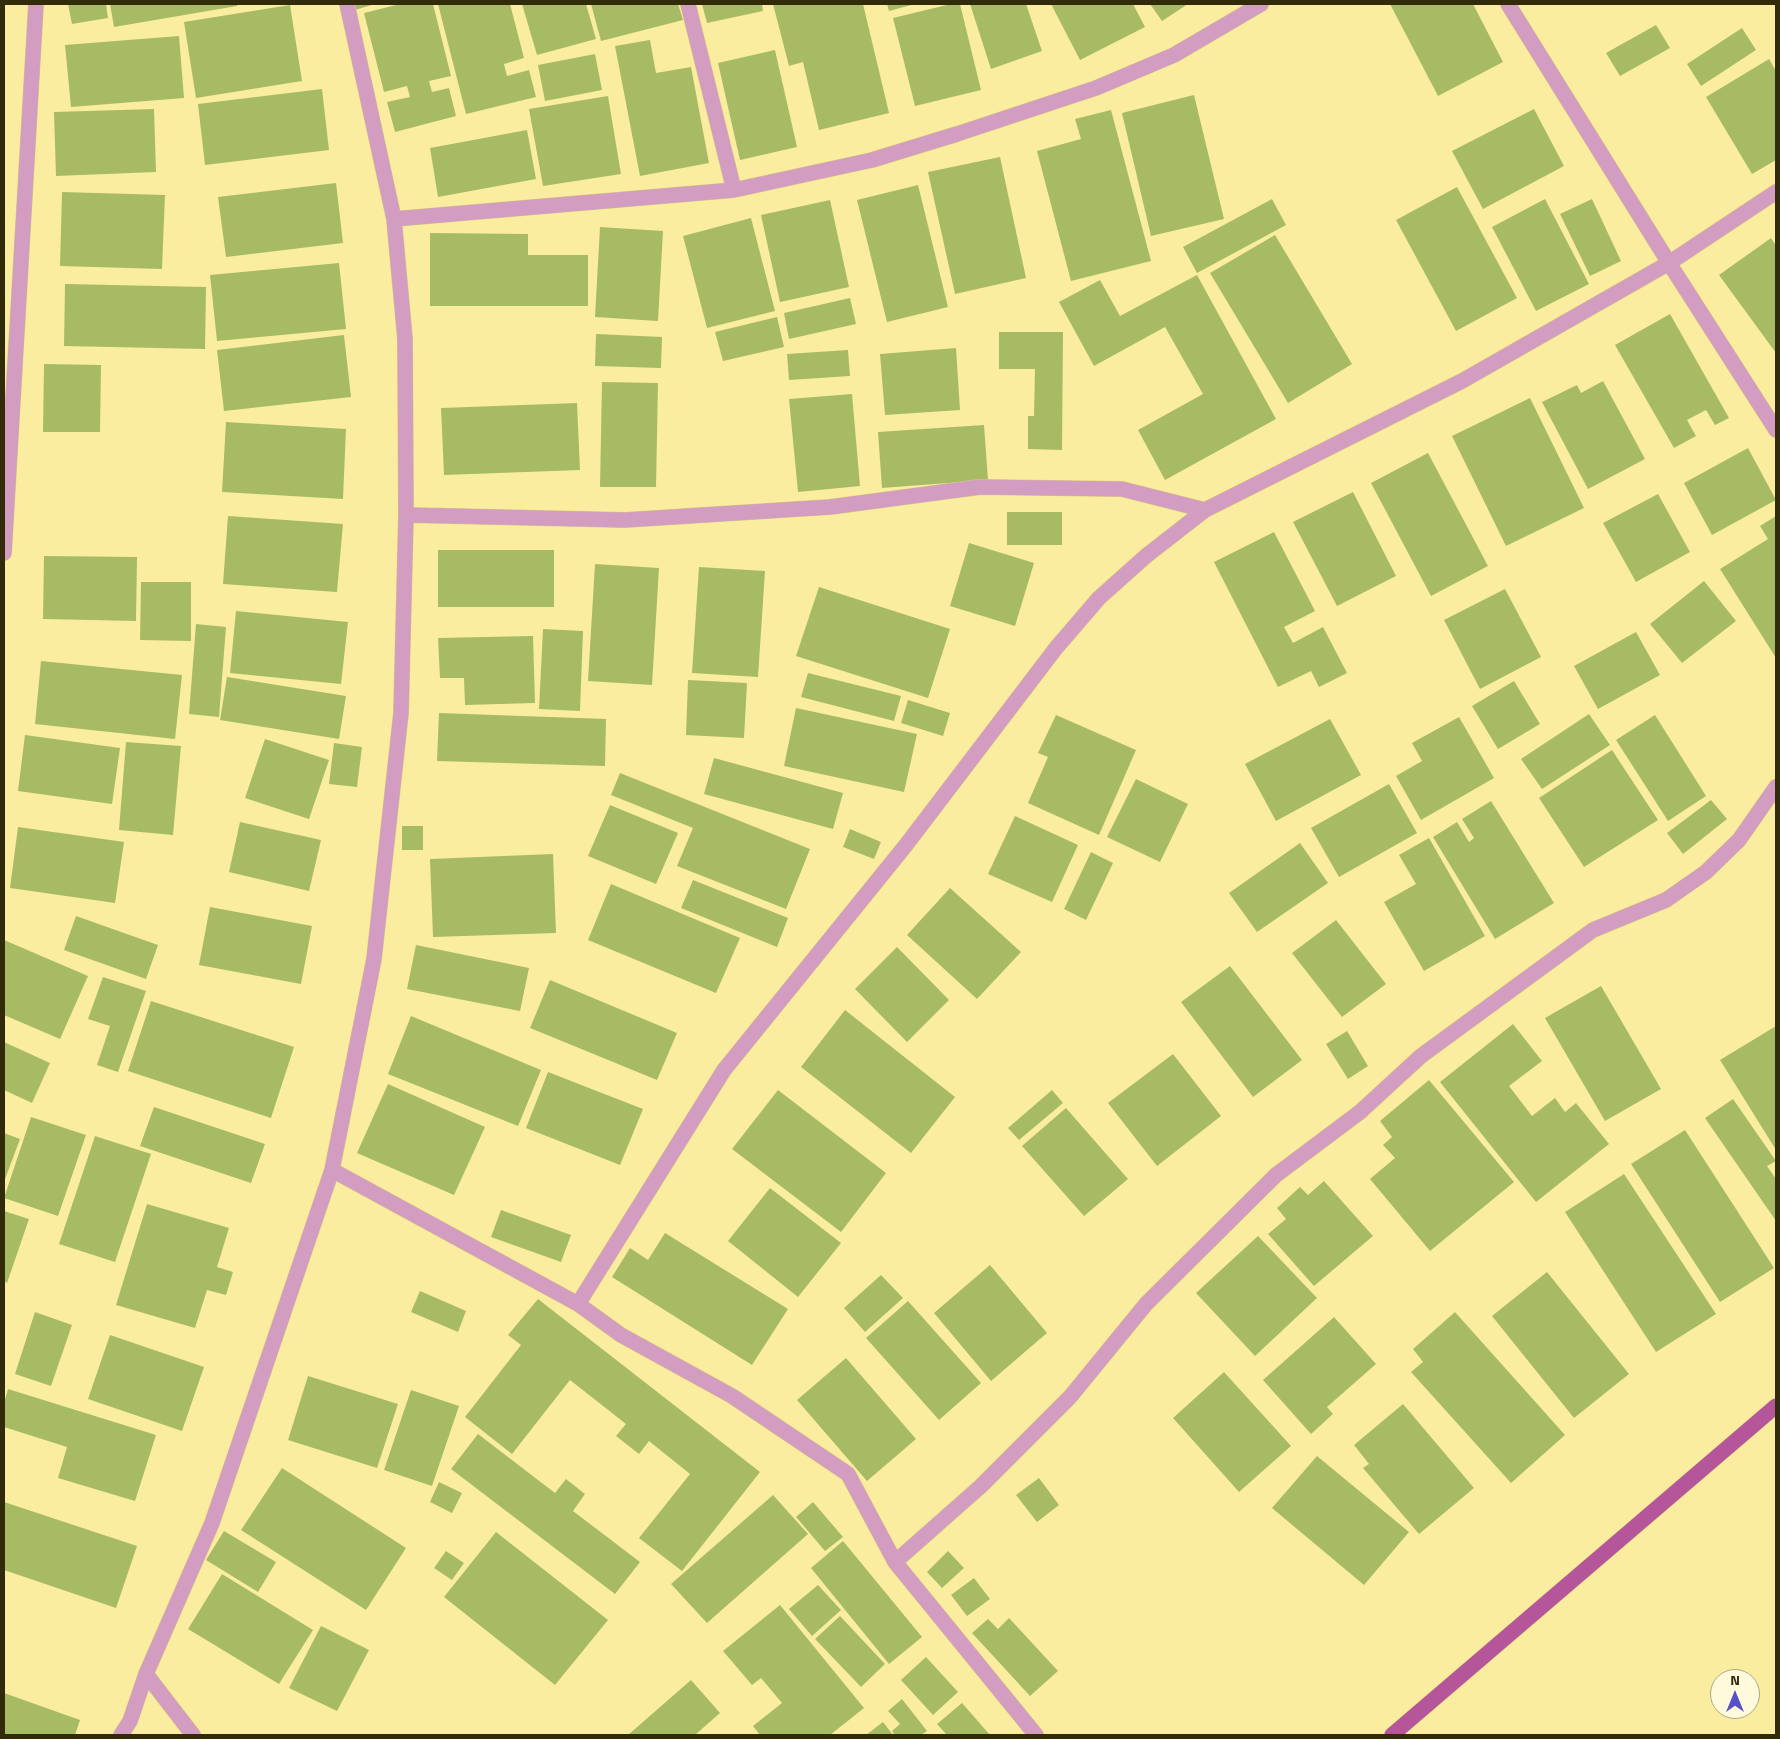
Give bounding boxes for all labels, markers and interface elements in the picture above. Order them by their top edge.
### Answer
north arrow [1710,1669,1760,1719]
text: N [1730,1669,1740,1690]

